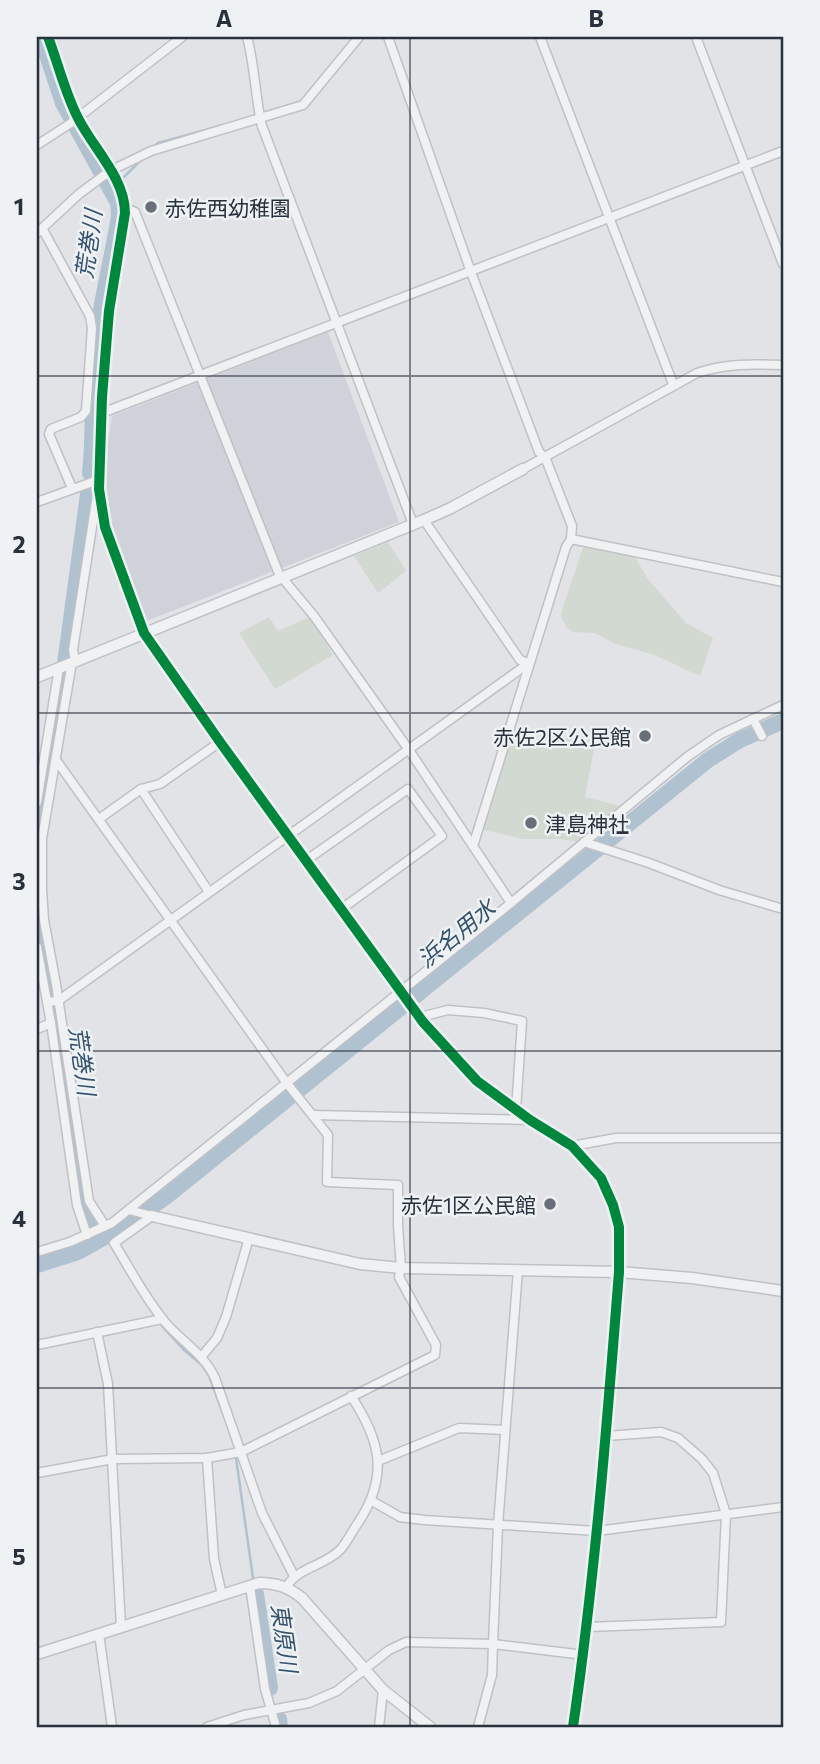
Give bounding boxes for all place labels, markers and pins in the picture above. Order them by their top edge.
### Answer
place label: 赤佐西幼稚園 [165,195,291,220]
marker: 赤佐西幼稚園 [143,199,159,215]
place label: 赤佐2区公民館 [493,724,631,749]
marker: 赤佐2区公民館 [637,728,653,744]
place label: 津島神社 [545,811,629,836]
marker: 津島神社 [523,815,539,831]
place label: 赤佐1区公民館 [401,1192,536,1217]
marker: 赤佐1区公民館 [542,1196,558,1212]

